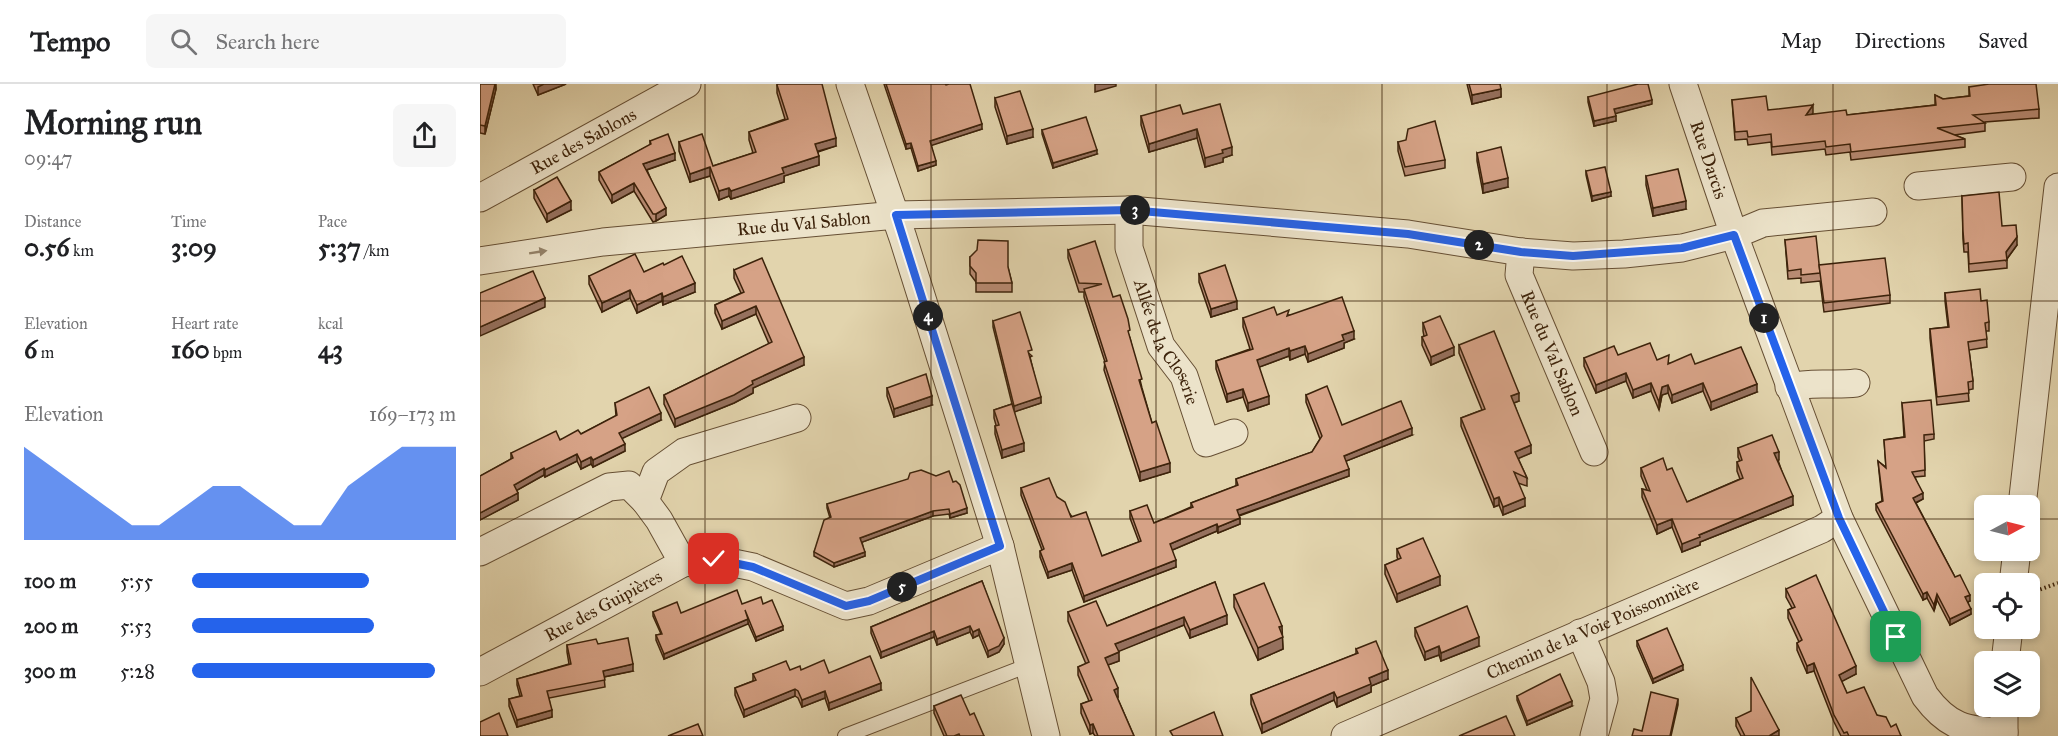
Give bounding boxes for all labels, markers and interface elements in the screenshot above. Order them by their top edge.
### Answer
search box [146,14,566,68]
text: Tempo [30,24,110,59]
icon: search [167,25,200,58]
text: Search here [215,28,320,55]
text: Map [1781,28,1822,54]
text: Directions [1855,28,1945,54]
text: Saved [1978,28,2028,54]
text: Morning run [24,103,202,143]
street label: Rue des Sablons [527,103,640,179]
button: share [393,104,456,167]
street label: Rue Darcis [1685,118,1732,202]
text: 09:47 [24,146,72,170]
pin: 3 [1120,195,1150,225]
text: 3 [1132,200,1138,219]
street label: Rue du Val Sablon [736,206,872,241]
text: Distance [24,212,81,231]
text: Time [171,212,206,231]
text: Pace [318,212,347,231]
pin: 2 [1464,230,1494,260]
text: 0.56 [24,231,70,263]
text: 3:09 [171,231,217,263]
text: 5:37 [318,231,361,263]
text: 2 [1475,235,1483,254]
text: km [70,241,94,260]
text: /km [361,241,390,260]
one-way arrow [528,247,547,256]
street label: Allée de la Closerie [1129,275,1204,408]
street label: Rue du Val Sablon [1516,287,1588,419]
pin: 4 [913,301,943,331]
pin: 1 [1749,303,1779,333]
text: 4 [924,306,932,325]
text: 1 [1761,308,1767,327]
text: Elevation [24,314,88,333]
text: Heart rate [171,314,238,333]
text: kcal [318,314,343,333]
text: 6 [24,333,37,365]
text: 160 [171,333,210,365]
text: 43 [318,333,343,365]
text: m [37,343,54,362]
text: bpm [210,343,242,362]
text: Elevation [24,402,103,426]
text: 169–173 m [369,402,456,426]
north arrow [1974,495,2040,561]
map controls [1974,495,2040,717]
pin [688,533,739,584]
icon: check [697,542,730,575]
street label: Rue des Guipières [541,565,666,646]
text: 100 m [24,569,76,593]
text: 5:55 [120,569,153,593]
pin: 5 [887,572,917,602]
street label: Chemin de la Voie Poissonnière [1483,573,1702,684]
button: locate [1974,573,2040,639]
text: 5 [898,577,906,596]
pin [1870,611,1921,662]
text: 200 m [24,614,78,638]
text: 5:53 [120,614,152,638]
icon: arrive [1879,620,1912,653]
button: layers [1974,651,2040,717]
text: 300 m [24,659,76,683]
text: 5:28 [120,659,155,683]

